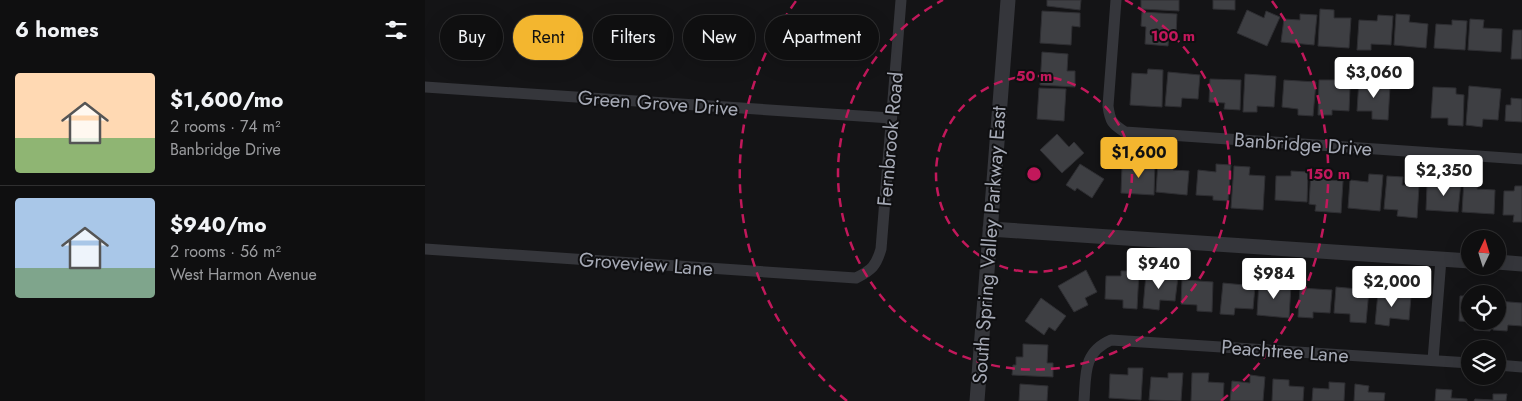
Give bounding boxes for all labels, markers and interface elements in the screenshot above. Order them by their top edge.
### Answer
text: 6 homes [15,15,99,45]
chip: Buy [440,15,503,60]
chip: Rent [513,15,583,60]
chip: Filters [593,15,673,60]
chip: New [683,15,755,60]
chip: Apartment [765,15,879,60]
icon: filters [382,16,410,44]
text: 100 m [1151,25,1195,47]
pin: $3,060 [1333,56,1415,99]
text: $3,060 [1346,61,1402,84]
text: 50 m [1016,65,1052,87]
street label: Fernbrook Road [870,71,911,207]
street label: Green Grove Drive [577,83,739,124]
text: $1,600/mo [170,85,283,115]
icon: home [55,93,115,153]
street label: South Spring Valley Parkway East [965,105,1014,385]
text: 2 rooms · 74 m² [170,115,281,138]
street label: Banbridge Drive [1233,125,1373,164]
pin: $1,600 [1098,136,1180,179]
text: Banbridge Drive [170,138,281,161]
text: $1,600 [1111,141,1167,164]
pin: $2,350 [1403,154,1485,197]
text: $2,350 [1416,159,1472,182]
text: 150 m [1306,163,1350,185]
centre of rings [1025,165,1043,183]
text: $940/mo [170,210,267,240]
icon: home [55,218,115,278]
north arrow [1461,230,1506,275]
map controls [1461,230,1506,385]
text: 2 rooms · 56 m² [170,240,281,263]
street label: Groveview Lane [578,245,714,284]
pin: $940 [1129,248,1189,290]
text: $940 [1138,252,1180,275]
pin: $984 [1244,258,1304,300]
text: $984 [1253,262,1295,285]
text: West Harmon Avenue [170,263,317,286]
pin: $2,000 [1351,266,1433,308]
text: $2,000 [1363,270,1421,293]
button: locate [1461,285,1506,330]
street label: Peachtree Lane [1220,333,1350,370]
button: layers [1461,340,1506,385]

